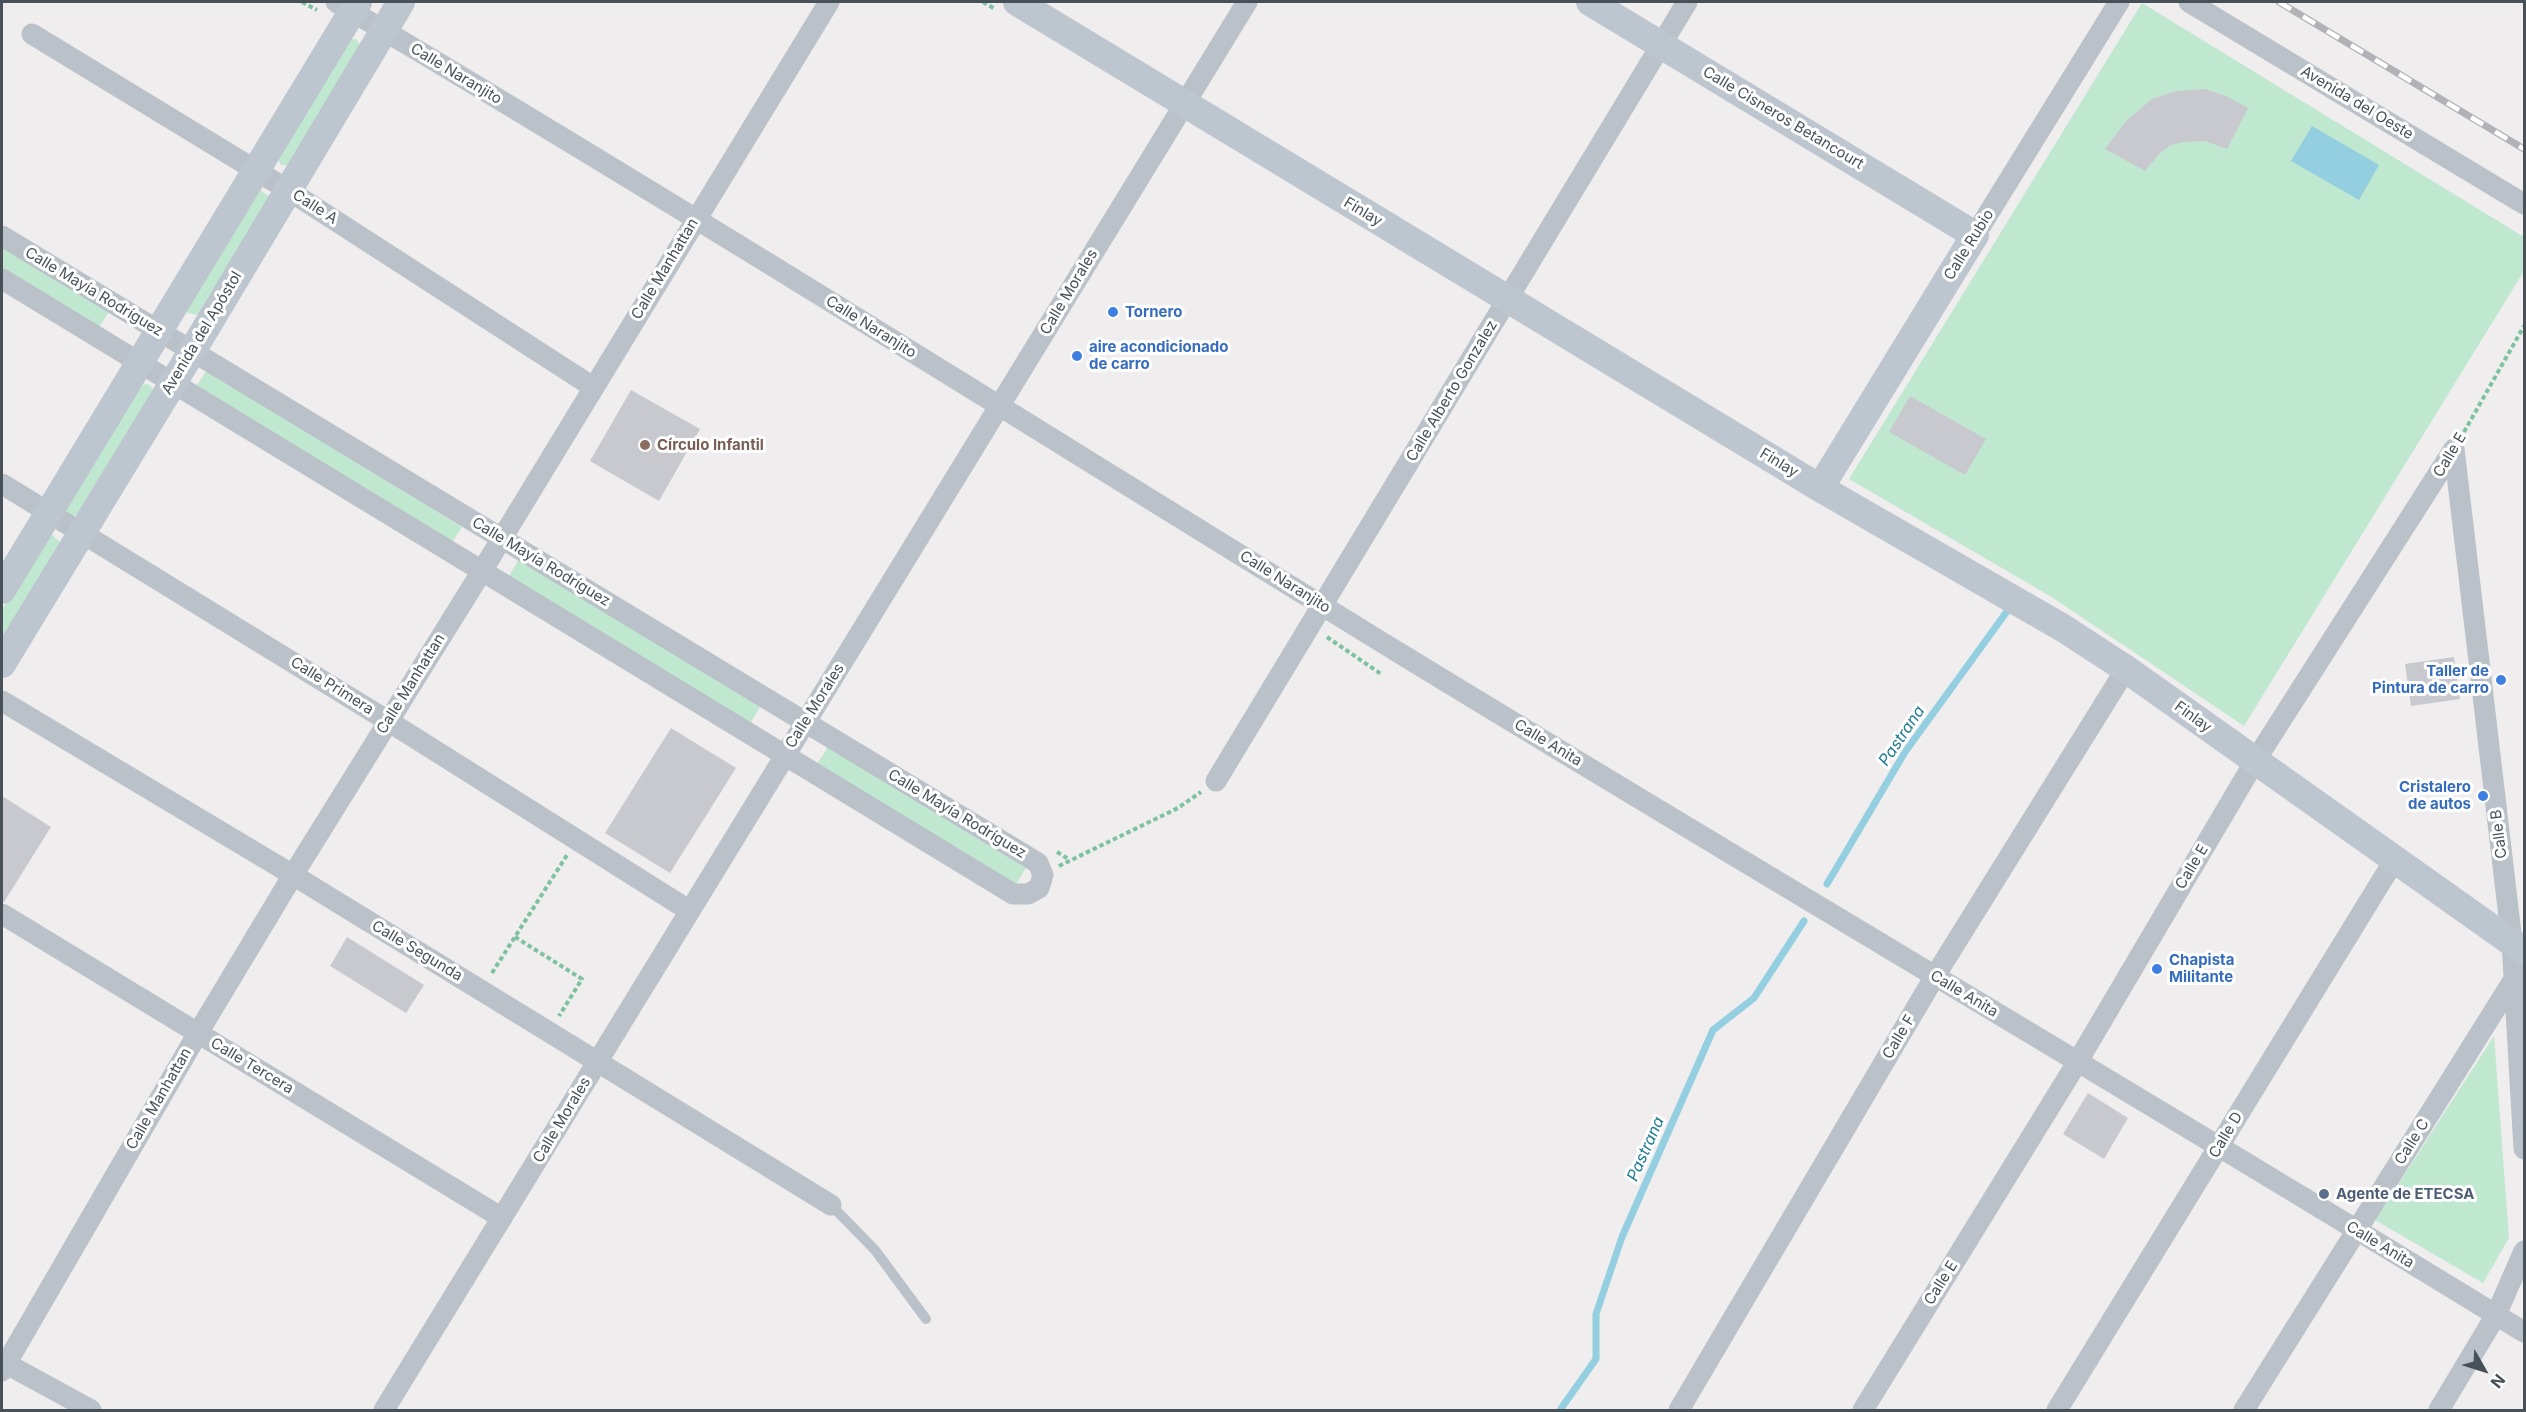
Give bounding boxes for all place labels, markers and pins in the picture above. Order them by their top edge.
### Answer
place label: Tornero [1125,303,1182,321]
marker: Tornero [1106,305,1120,319]
place label: aire acondicionado de carro [1089,338,1228,373]
marker: aire acondicionado de carro [1070,349,1084,363]
place label: Círculo Infantil [657,436,764,454]
marker: Círculo Infantil [638,438,652,452]
place label: Taller de Pintura de carro [2372,662,2489,697]
marker: Taller de Pintura de carro [2494,673,2508,687]
place label: Cristalero de autos [2399,778,2471,813]
marker: Cristalero de autos [2476,789,2490,803]
place label: Chapista Militante [2169,951,2234,986]
marker: Chapista Militante [2150,962,2164,976]
place label: Agente de ETECSA [2336,1185,2475,1203]
marker: Agente de ETECSA [2317,1187,2331,1201]

